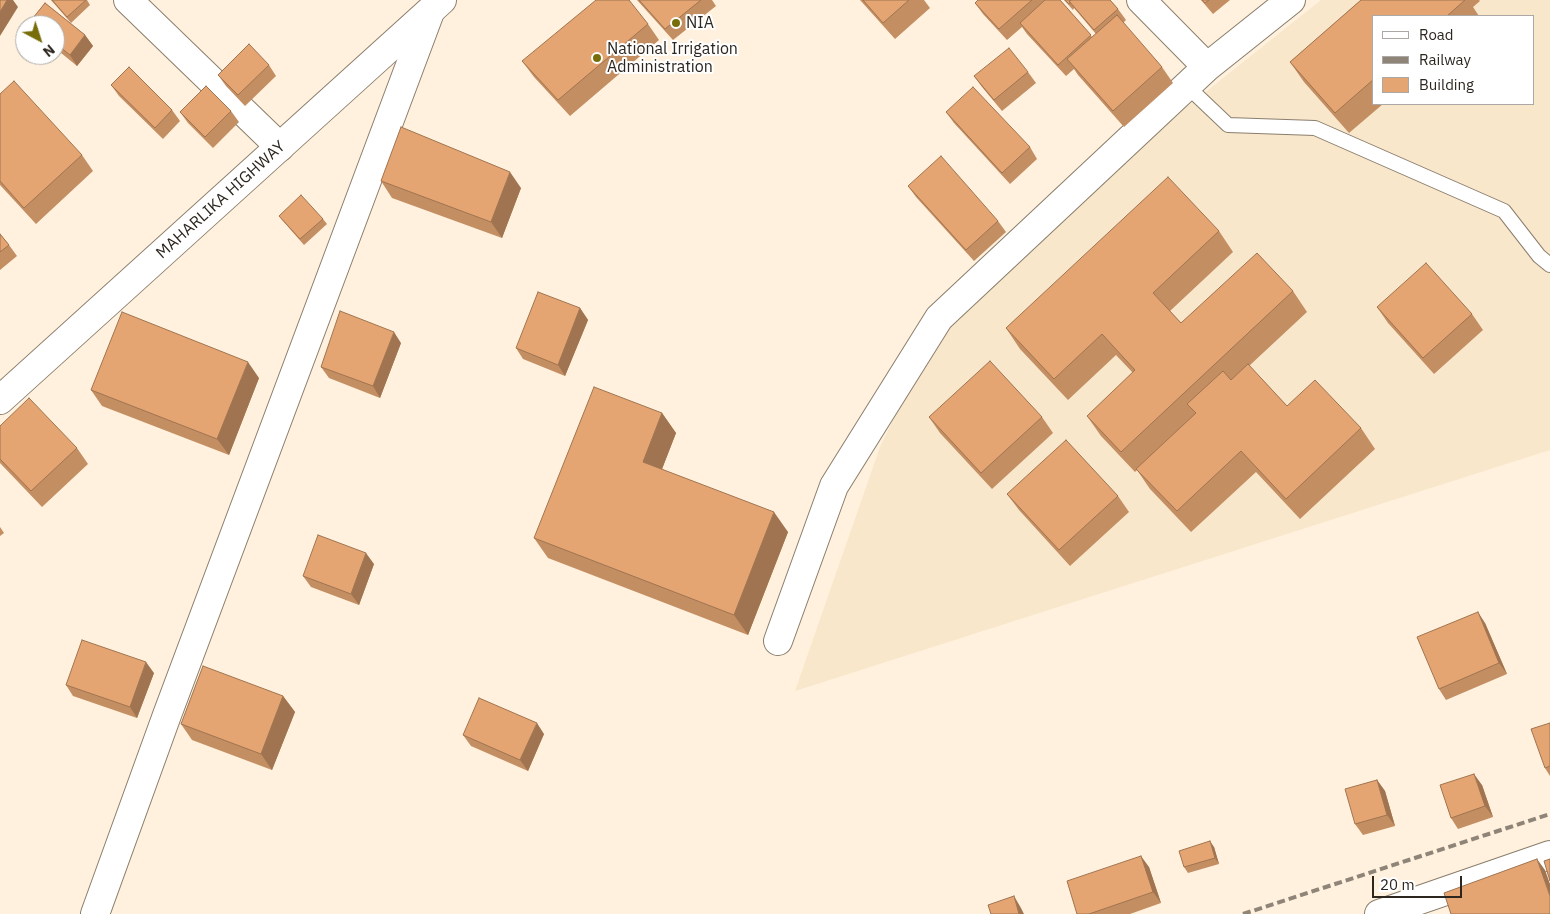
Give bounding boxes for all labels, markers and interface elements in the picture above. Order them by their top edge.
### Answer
place label: NIA [686,13,714,33]
north arrow [15,15,65,65]
legend [1372,15,1535,105]
marker: NIA [670,17,682,29]
text: Road [1419,25,1454,44]
place label: National Irrigation Administration [607,39,738,77]
text: N [39,41,59,61]
text: Railway [1419,50,1471,69]
marker: National Irrigation Administration [591,52,603,64]
text: Building [1419,75,1474,94]
street label: MAHARLIKA HIGHWAY [153,137,289,263]
scale bar [1375,866,1465,898]
text: 20 m [1380,875,1415,894]

